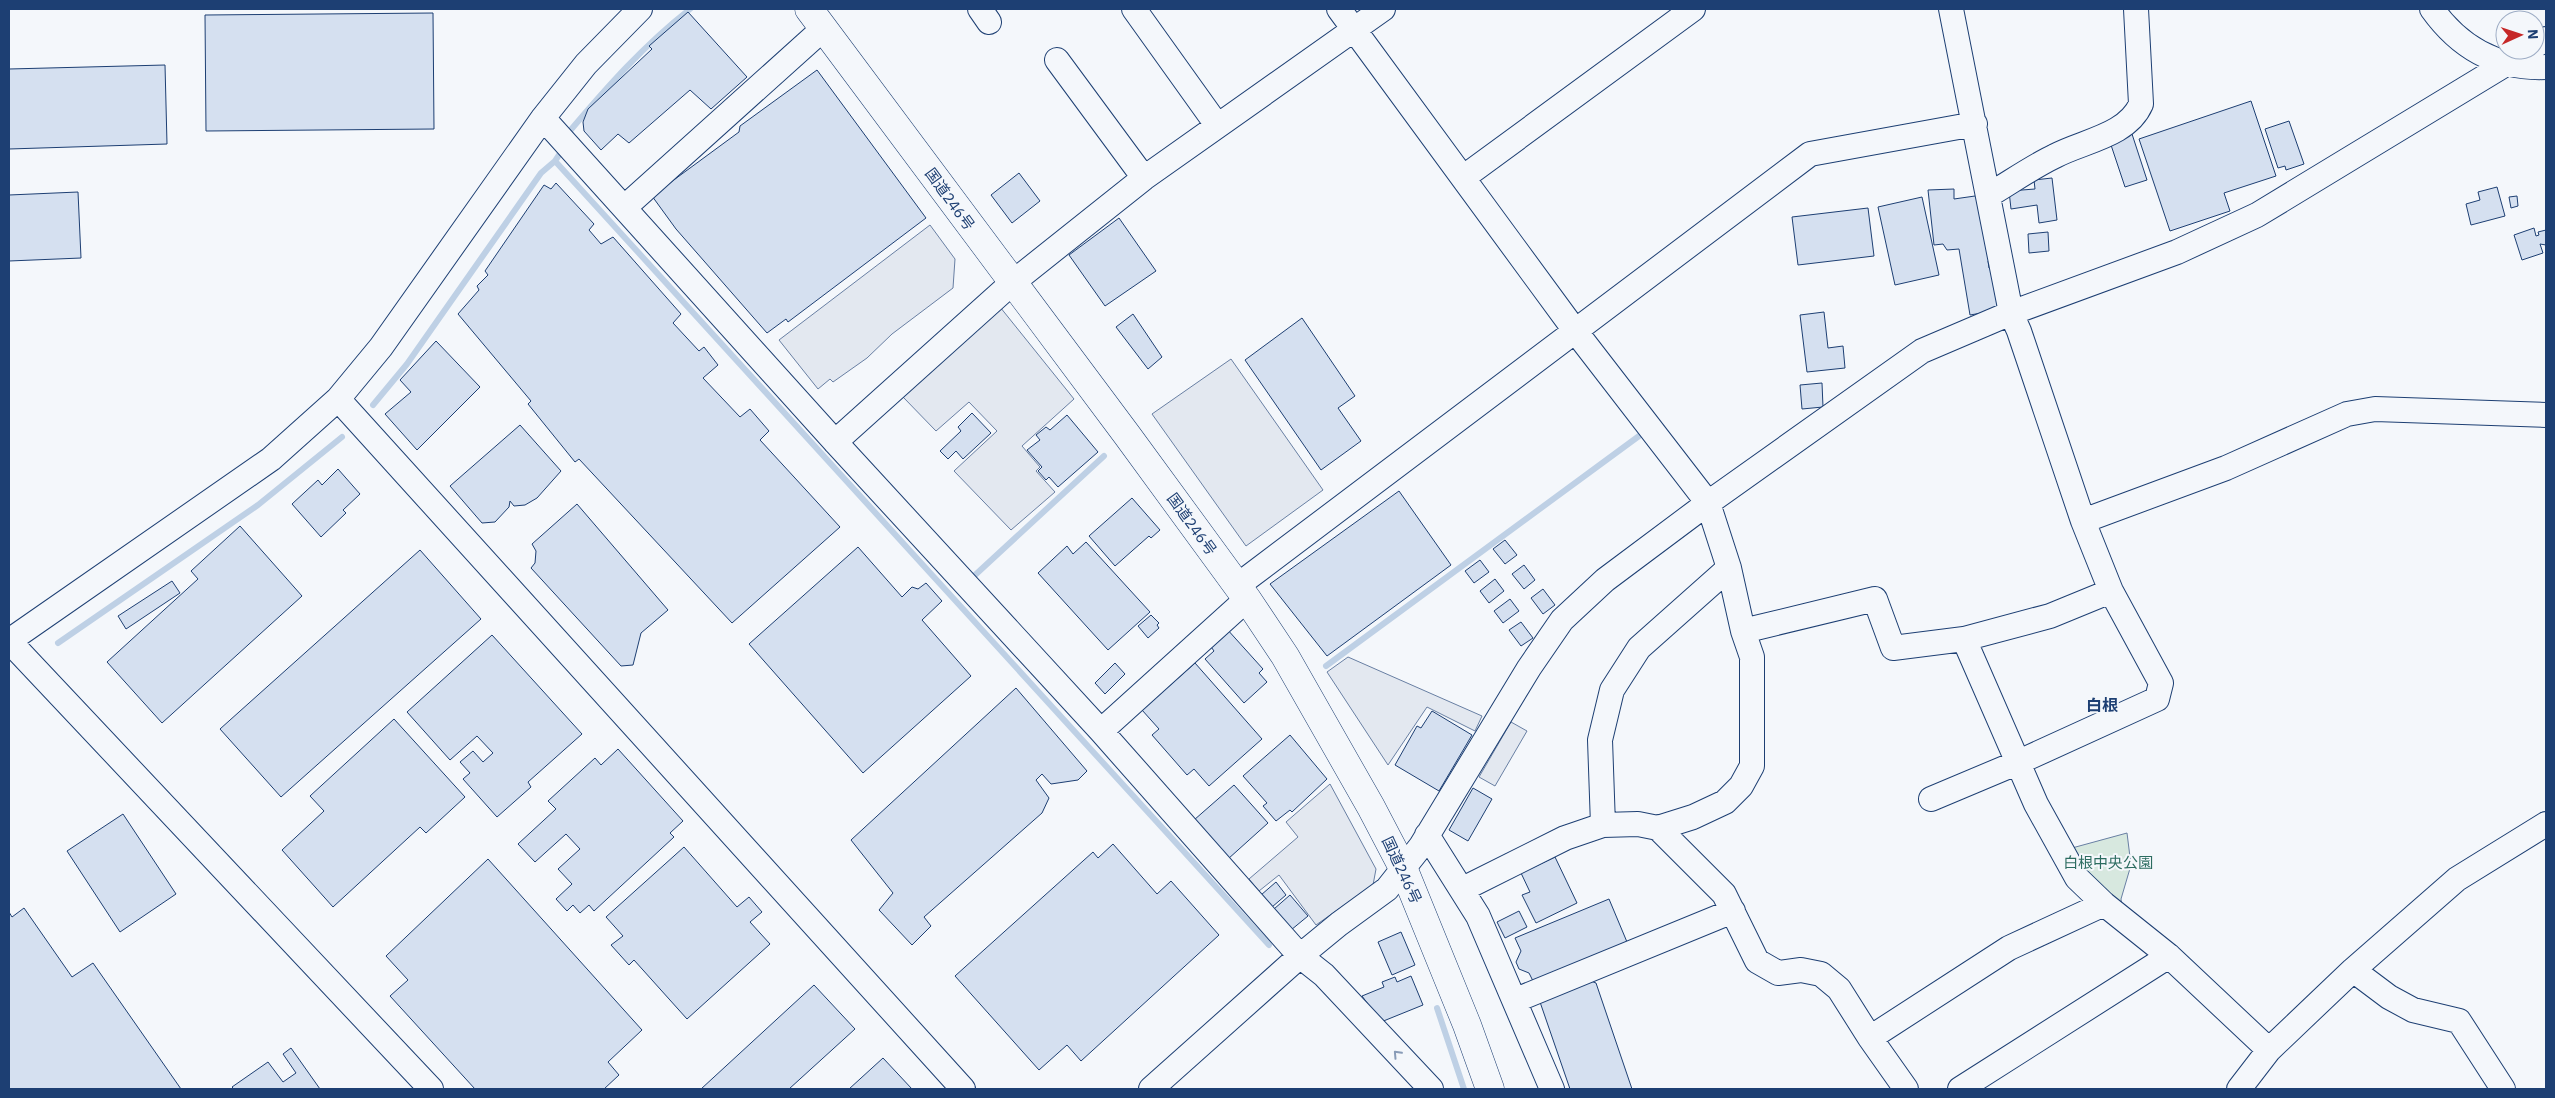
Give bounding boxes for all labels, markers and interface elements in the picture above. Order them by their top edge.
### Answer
north arrow [2495,10,2545,60]
text: N [2524,29,2542,40]
street label: 国道246号 [921,164,979,234]
street label: 国道246号 [1163,489,1221,559]
district label: 白根 [2086,695,2118,715]
street label: 国道246号 [1378,833,1426,907]
park label: 白根中央公園 [2063,853,2153,872]
one-way arrow [1394,1051,1403,1060]

